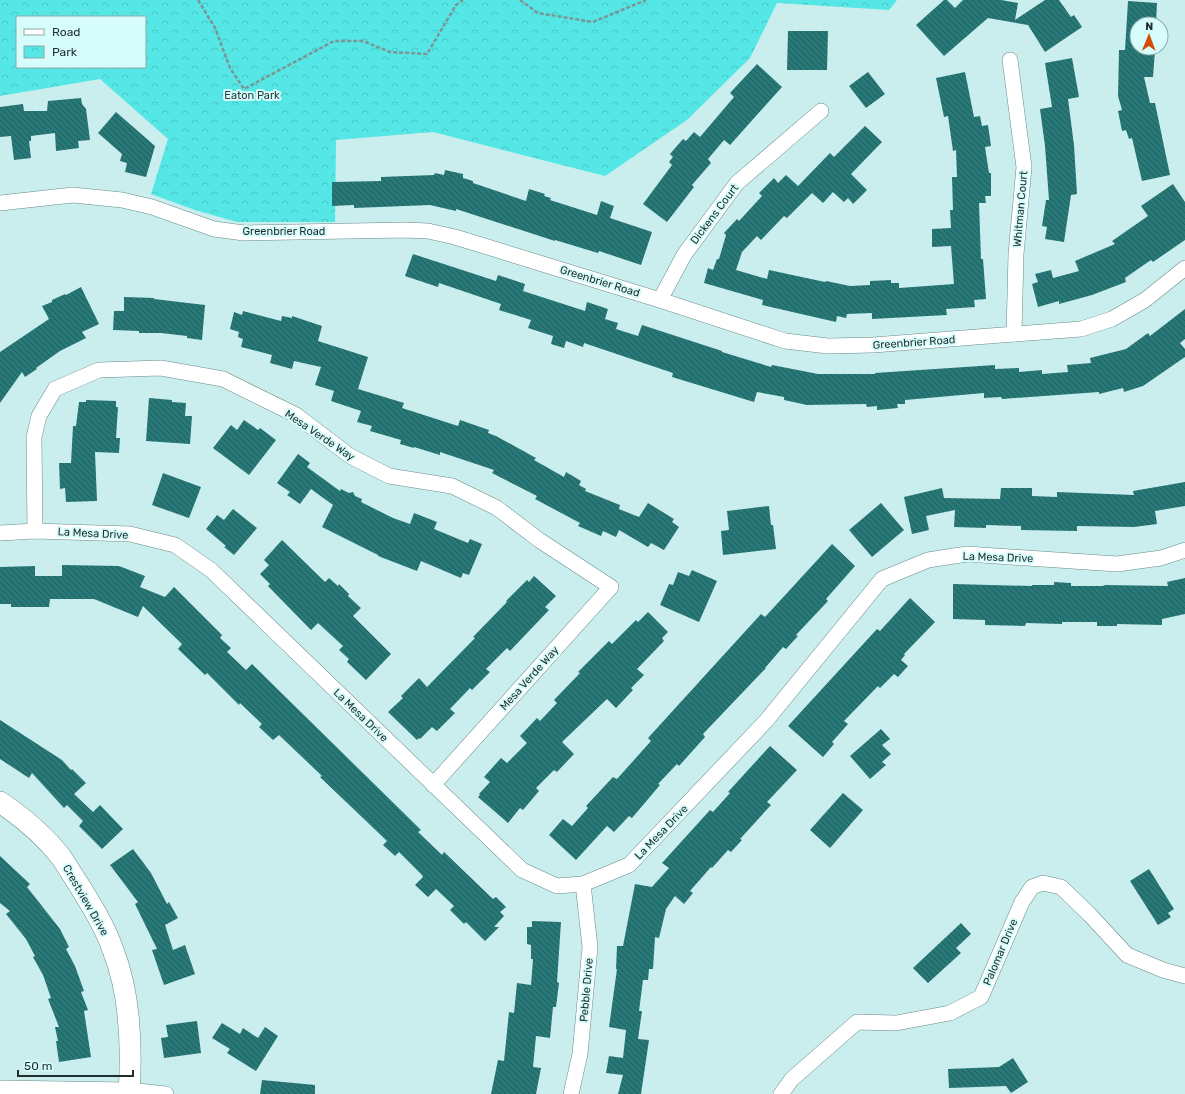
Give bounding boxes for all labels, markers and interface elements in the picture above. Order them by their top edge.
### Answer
legend [16,16,146,68]
north arrow [1129,16,1169,56]
text: N [1145,20,1153,33]
text: Road [52,25,80,39]
text: Park [52,45,78,59]
park label: Eaton Park [224,89,280,102]
street label: Whitman Court [1011,170,1030,248]
street label: Dickens Court [688,181,742,247]
street label: Greenbrier Road [243,225,325,238]
street label: Greenbrier Road [558,263,641,300]
street label: Greenbrier Road [872,333,956,352]
street label: Mesa Verde Way [282,407,357,464]
street label: La Mesa Drive [57,525,129,542]
street label: La Mesa Drive [962,550,1034,565]
street label: Mesa Verde Way [497,644,562,713]
street label: La Mesa Drive [331,686,391,745]
street label: La Mesa Drive [632,802,691,862]
street label: Crestview Drive [60,862,111,938]
street label: Palomar Drive [981,917,1020,987]
street label: Pebble Drive [577,957,596,1023]
scale bar [18,1052,133,1078]
text: 50 m [24,1059,52,1073]

